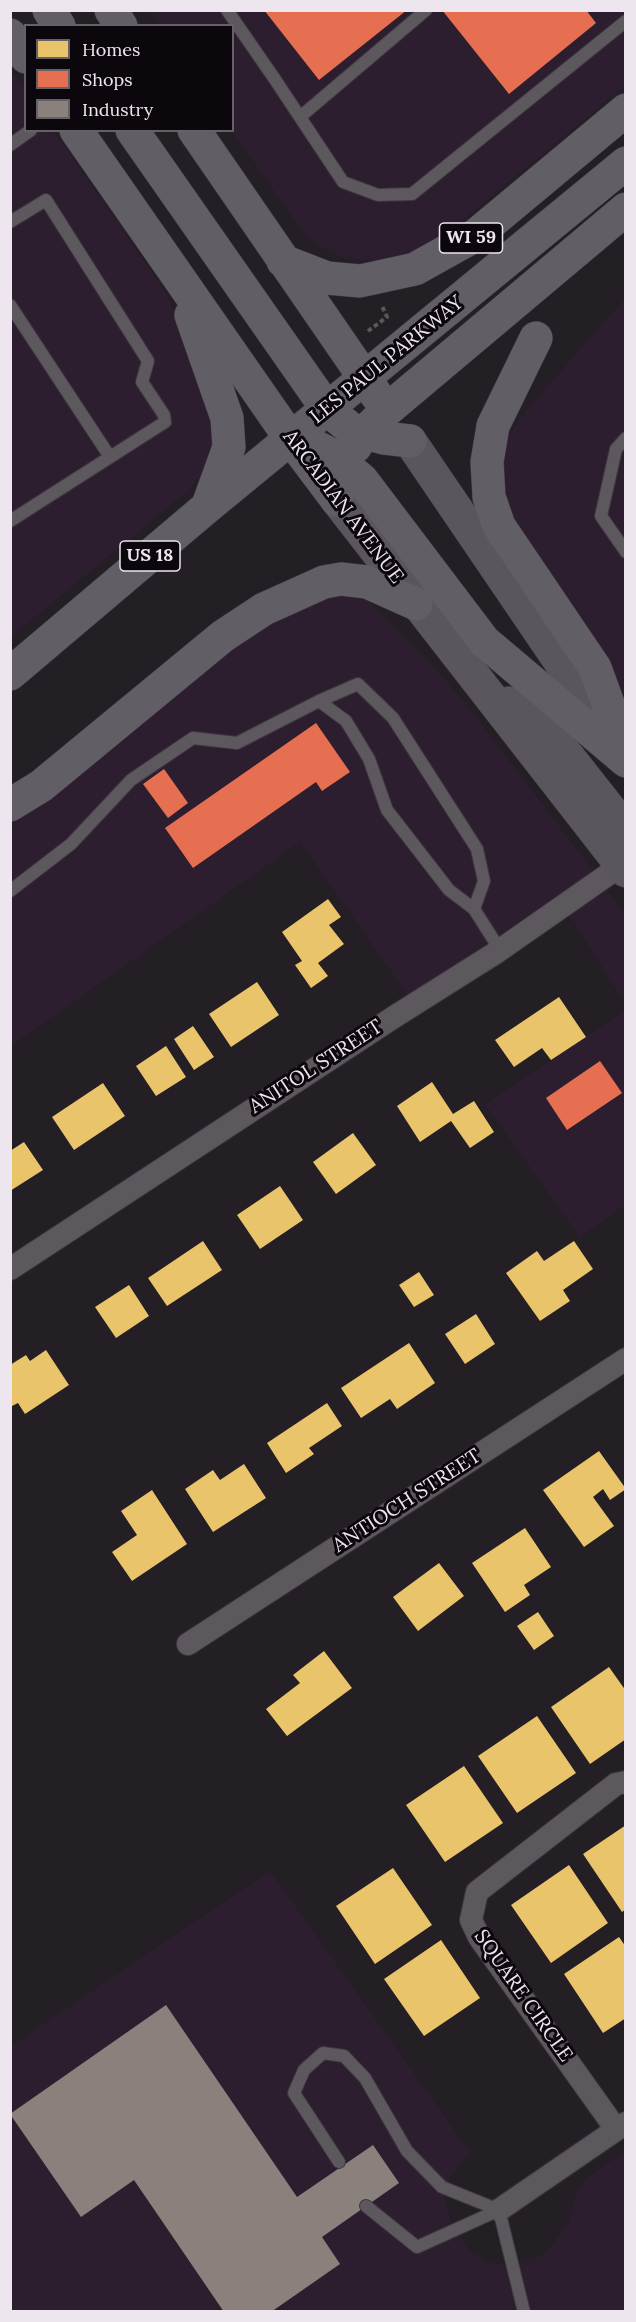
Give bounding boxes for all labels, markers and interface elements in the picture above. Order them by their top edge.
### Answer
legend [24,24,234,132]
text: Homes [82,38,140,61]
text: Shops [82,68,133,91]
text: Industry [82,98,153,121]
road number: WI 59 [440,223,502,253]
street label: LES PAUL PARKWAY [306,291,468,429]
street label: ARCADIAN AVENUE [278,426,408,588]
road number: US 18 [120,541,180,571]
street label: ANITOL STREET [245,1015,387,1119]
street label: ANTIOCH STREET [328,1444,486,1558]
street label: SQUARE CIRCLE [469,1925,577,2067]

